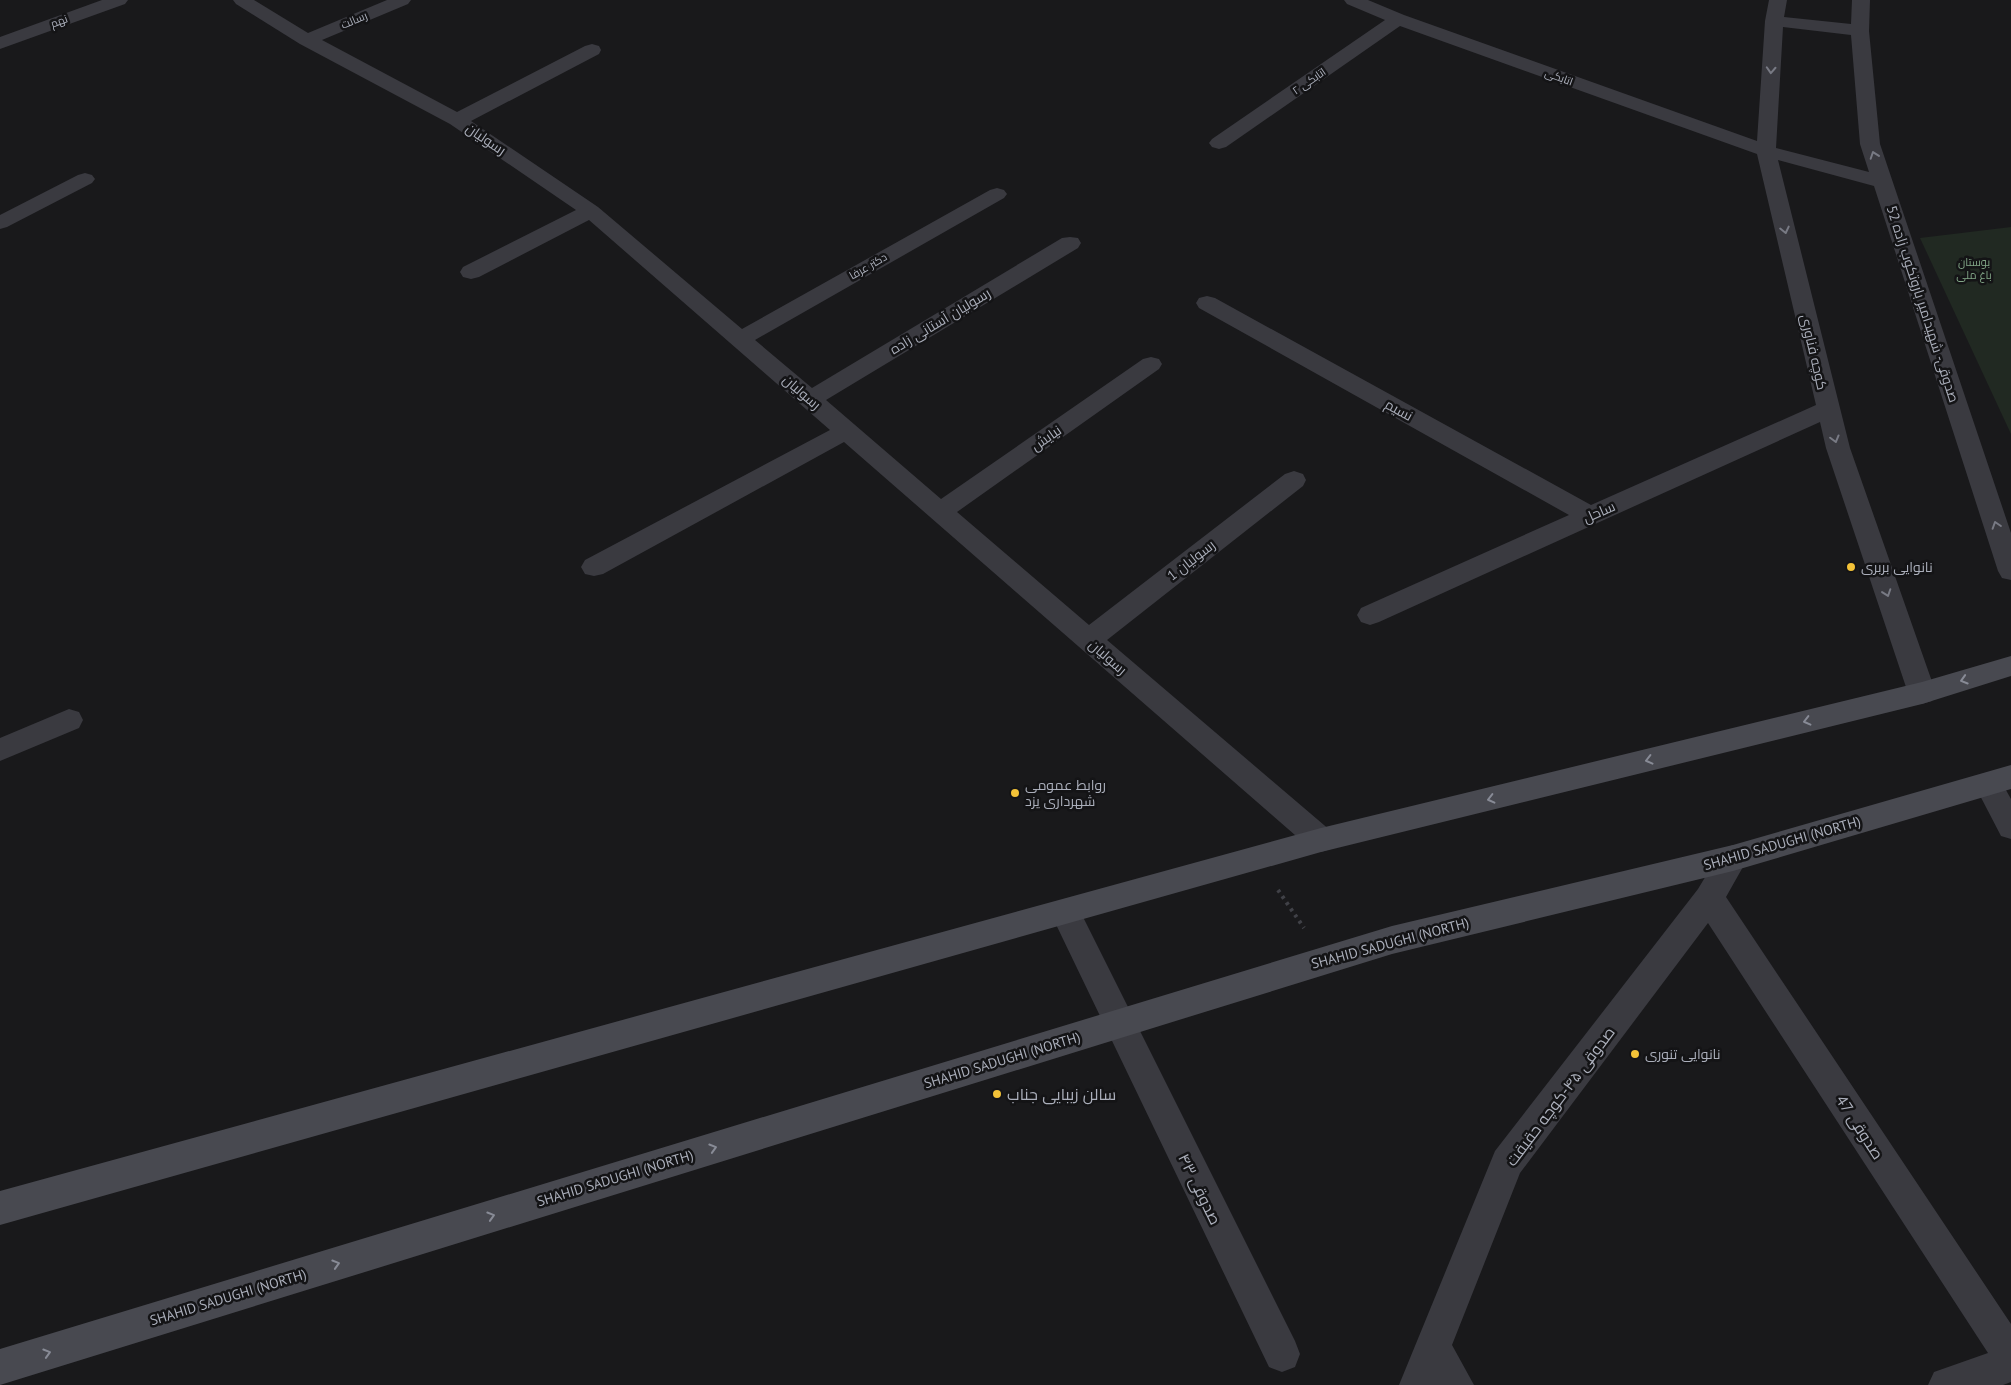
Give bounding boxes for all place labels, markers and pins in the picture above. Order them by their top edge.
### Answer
place label: نانوایی بربری [1861,558,1933,576]
marker: نانوایی بربری [1845,561,1857,573]
place label: روابط عمومی شهرداری یزد [1025,776,1106,810]
marker: روابط عمومی شهرداری یزد [1009,787,1021,799]
place label: نانوایی تنوری [1645,1045,1721,1063]
marker: نانوایی تنوری [1629,1048,1641,1060]
place label: سالن زیبایی جناب [1007,1084,1116,1105]
marker: سالن زیبایی جناب [991,1088,1003,1100]

